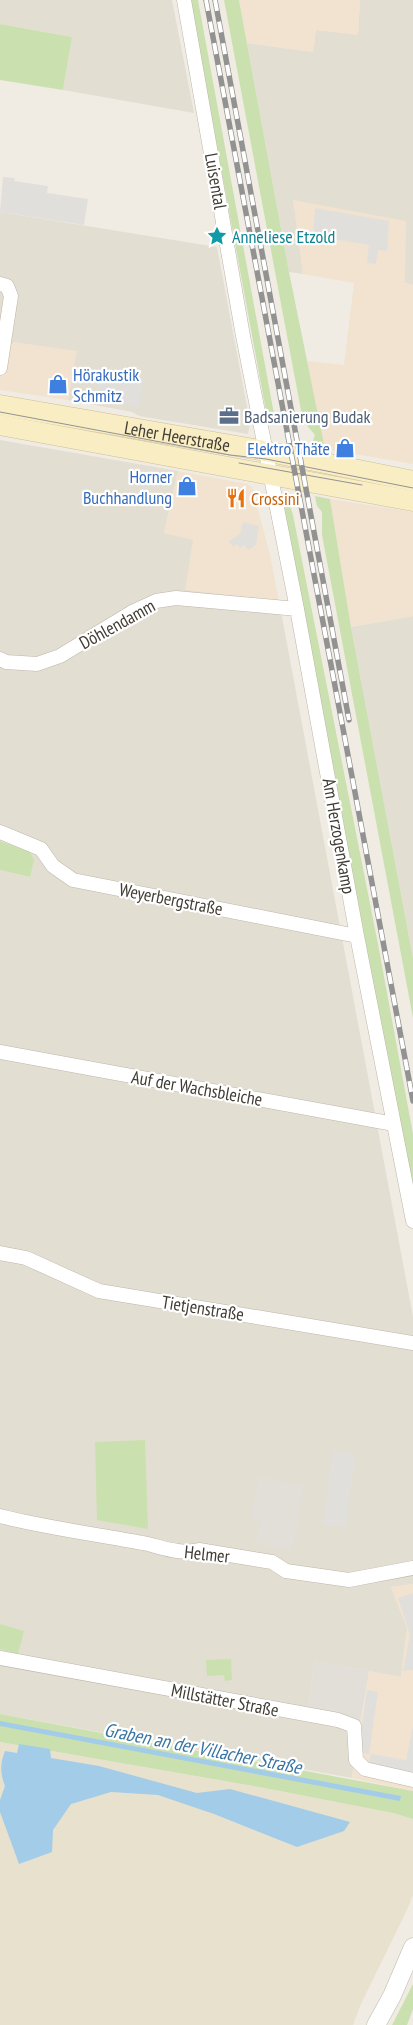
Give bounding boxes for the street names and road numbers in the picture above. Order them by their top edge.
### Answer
street label: Luisental [200,151,232,212]
street label: Leher Heerstraße [123,415,232,456]
street label: Döhlendamm [75,594,159,654]
street label: Am Herzogenkamp [318,776,361,896]
street label: Weyerbergstraße [117,878,225,920]
street label: Auf der Wachsbleiche [130,1065,264,1111]
street label: Tietjenstraße [160,1290,246,1326]
street label: Helmer [183,1540,231,1568]
street label: Millstätter Straße [169,1678,281,1722]

